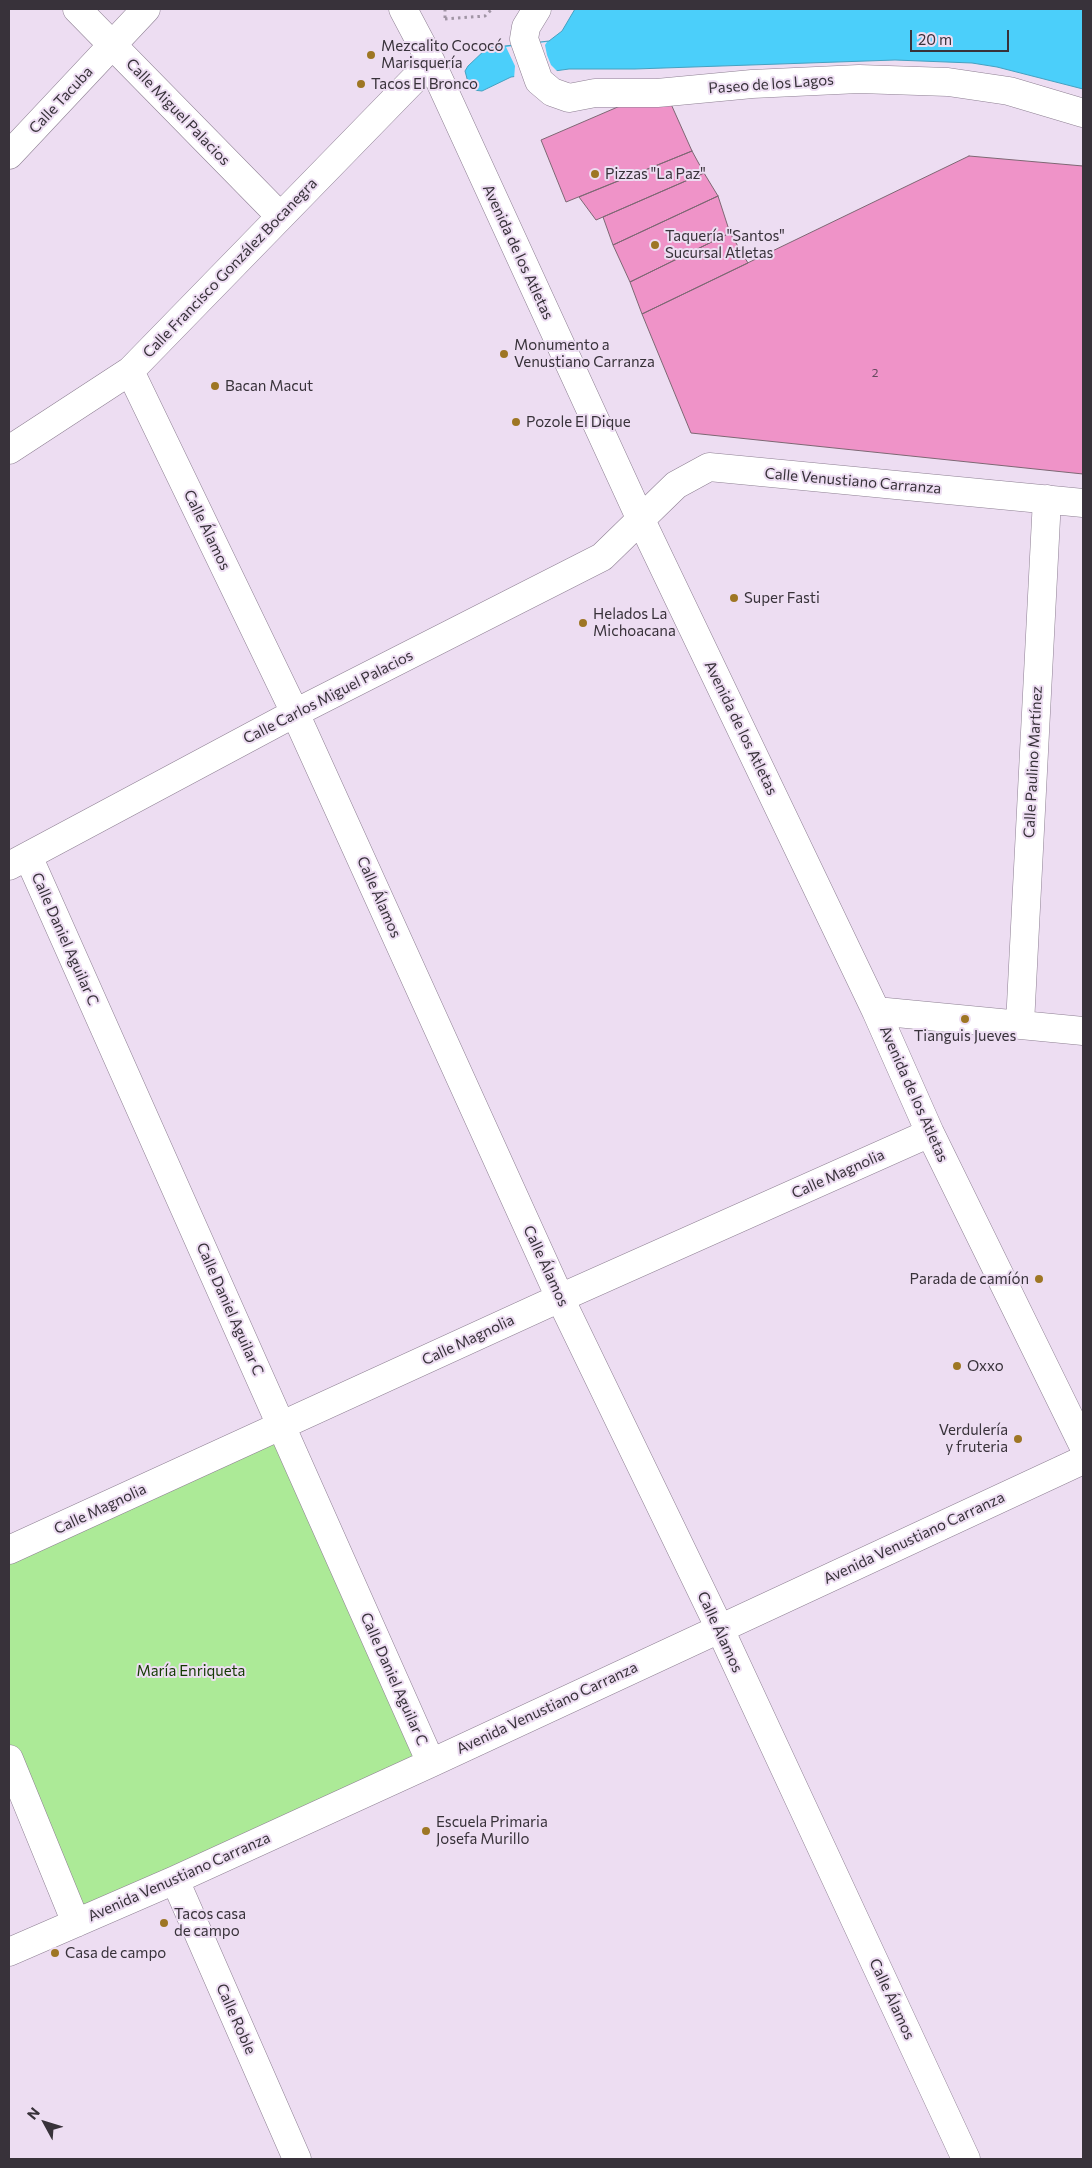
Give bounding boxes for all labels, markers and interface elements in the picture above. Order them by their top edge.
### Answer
scale bar [912,20,1011,52]
text: 20 m [918,30,952,48]
place label: Mezcalito Cococó Marisquería [381,37,503,72]
marker: Mezcalito Cococó Marisquería [365,49,377,61]
street label: Calle Miguel Palacios [122,55,234,169]
street label: Calle Tacuba [25,63,97,137]
street label: Paseo de los Lagos [708,71,834,97]
place label: Tacos El Bronco [371,75,478,93]
marker: Tacos El Bronco [355,78,367,90]
place label: Pizzas "La Paz" [605,165,706,183]
marker: Pizzas "La Paz" [589,168,601,180]
street label: Calle Francisco González Bocanegra [139,174,321,362]
street label: Avenida de los Atletas [479,182,557,322]
place label: Taquería "Santos" Sucursal Atletas [665,227,785,262]
marker: Taquería "Santos" Sucursal Atletas [649,239,661,251]
place label: Monumento a Venustiano Carranza [514,336,655,371]
marker: Monumento a Venustiano Carranza [498,348,510,360]
house number: 2 [872,366,878,380]
place label: Bacan Macut [225,377,313,395]
marker: Bacan Macut [209,380,221,392]
place label: Pozole El Dique [526,413,631,431]
marker: Pozole El Dique [510,416,522,428]
street label: Calle Venustiano Carranza [764,464,942,498]
street label: Calle Álamos [180,487,234,573]
place label: Super Fasti [744,589,820,607]
marker: Super Fasti [728,592,740,604]
place label: Helados La Michoacana [593,605,676,640]
marker: Helados La Michoacana [577,617,589,629]
street label: Calle Carlos Miguel Palacios [240,646,416,748]
street label: Avenida de los Atletas [701,658,781,798]
street label: Calle Paulino Martínez [1020,685,1046,839]
street label: Calle Álamos [353,853,405,941]
street label: Calle Daniel Aguilar C [28,870,102,1008]
marker: Tianguis Jueves [959,1013,971,1025]
street label: Avenida de los Atletas [876,1023,952,1165]
place label: Tianguis Jueves [914,1027,1016,1045]
street label: Calle Magnolia [789,1145,887,1203]
street label: Calle Álamos [519,1223,573,1309]
street label: Calle Daniel Aguilar C [193,1240,267,1378]
place label: Parada de camíón [909,1270,1029,1288]
marker: Parada de camíón [1033,1273,1045,1285]
street label: Calle Magnolia [419,1311,517,1369]
place label: Oxxo [967,1357,1004,1375]
marker: Oxxo [951,1360,963,1372]
place label: Verdulería y fruteria [939,1421,1008,1456]
marker: Verdulería y fruteria [1012,1433,1024,1445]
street label: Calle Magnolia [51,1480,149,1538]
street label: Avenida Venustiano Carranza [821,1488,1007,1588]
street label: Calle Álamos [693,1589,747,1675]
street label: Calle Daniel Aguilar C [357,1610,431,1748]
street label: Avenida Venustiano Carranza [454,1658,640,1758]
park label: María Enriqueta [137,1662,245,1680]
place label: Escuela Primaria Josefa Murillo [436,1813,548,1848]
marker: Escuela Primaria Josefa Murillo [420,1825,432,1837]
street label: Avenida Venustiano Carranza [85,1829,273,1925]
place label: Tacos casa de campo [174,1905,246,1940]
marker: Tacos casa de campo [158,1917,170,1929]
place label: Casa de campo [65,1944,166,1962]
marker: Casa de campo [49,1947,61,1959]
street label: Calle Álamos [865,1956,919,2042]
street label: Calle Roble [212,1981,260,2057]
north arrow [20,2098,70,2148]
text: N [23,2104,43,2123]

